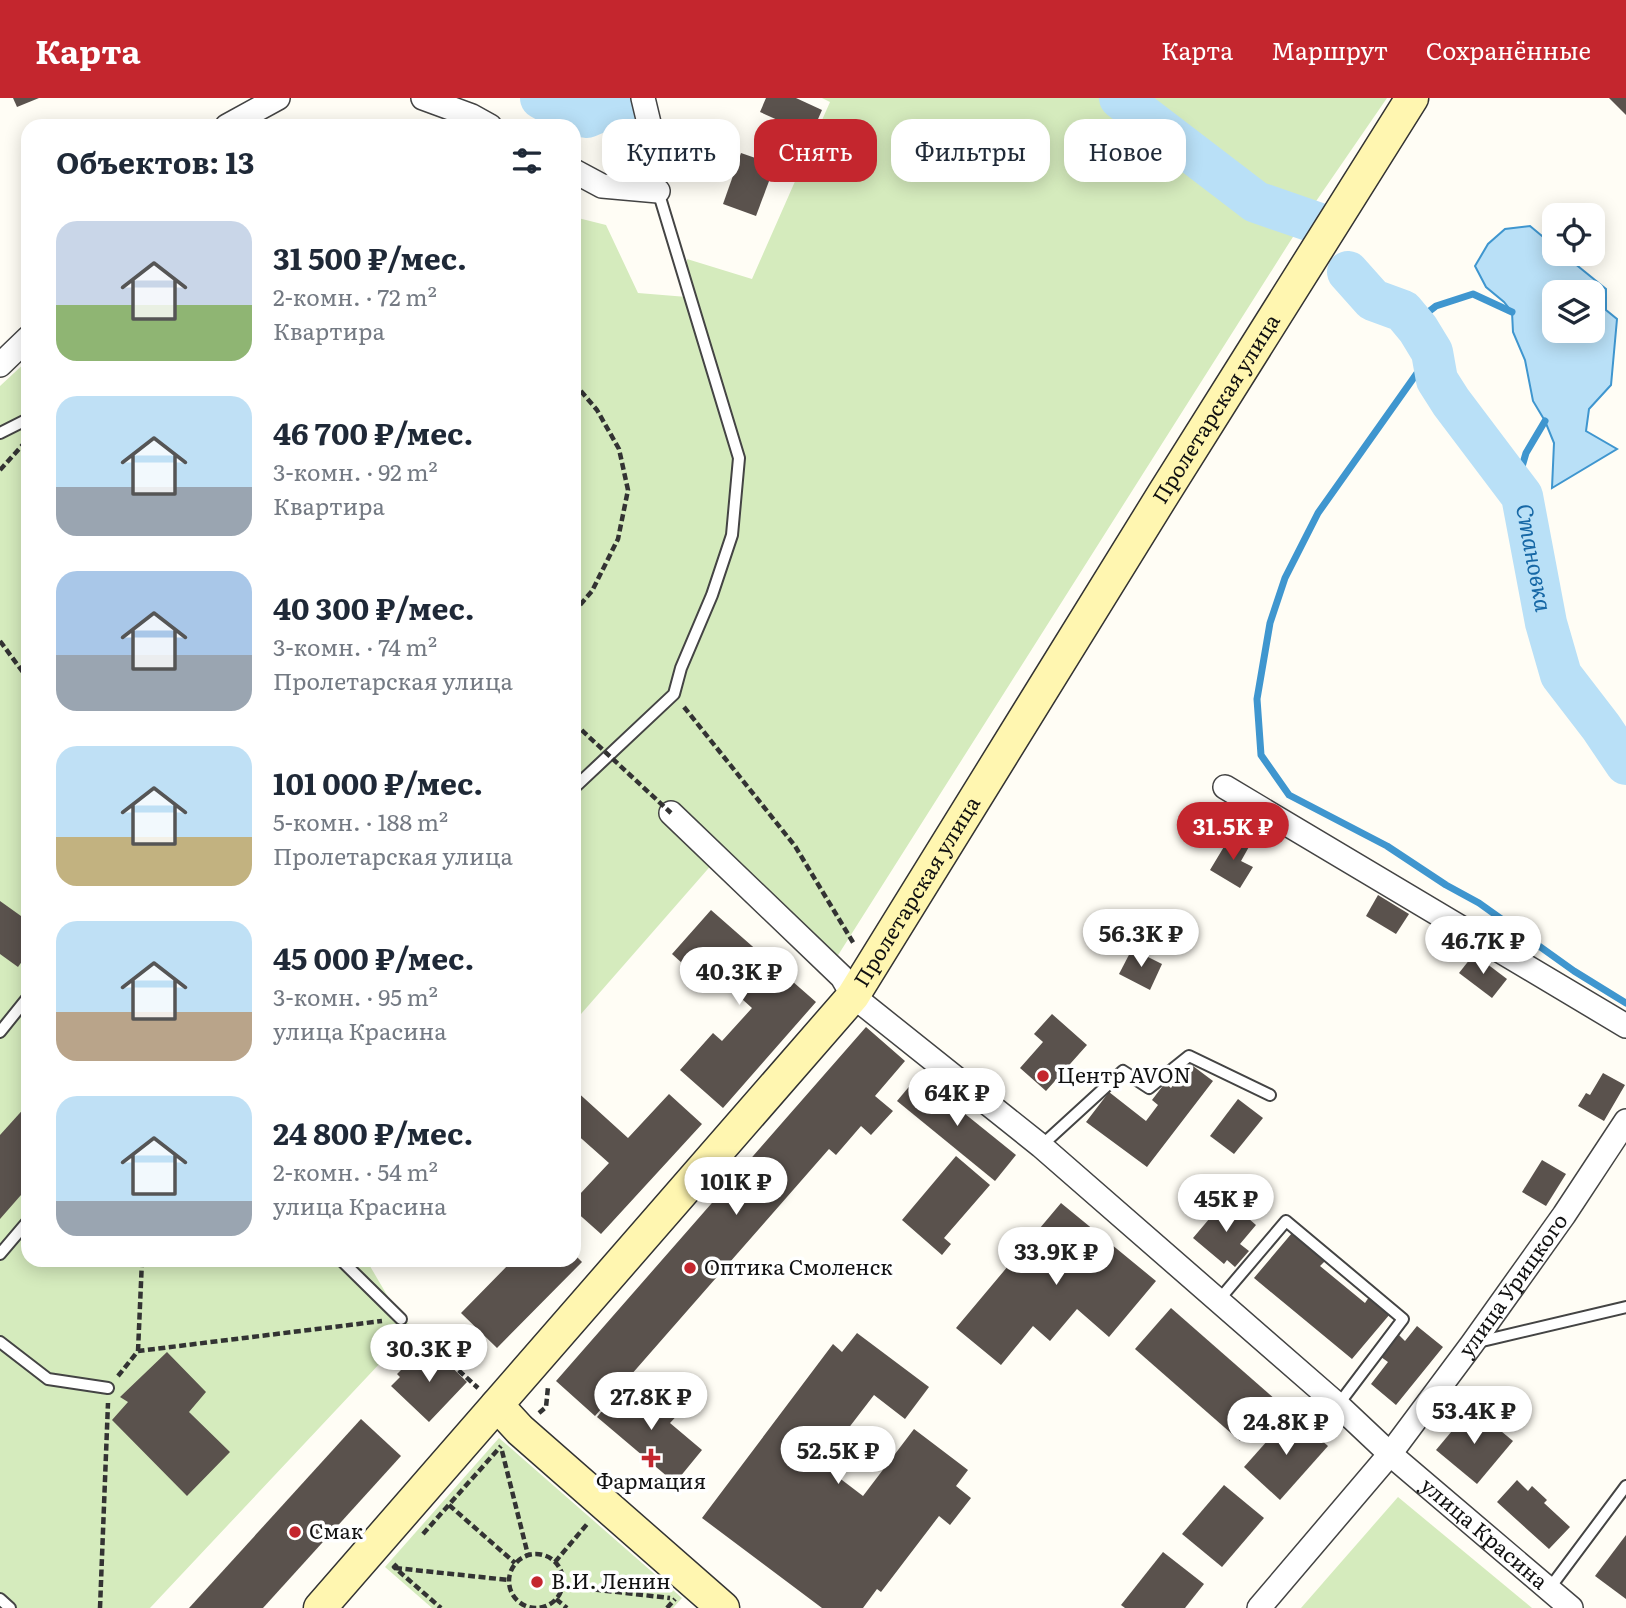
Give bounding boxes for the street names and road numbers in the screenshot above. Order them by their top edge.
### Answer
street label: Пролетарская улица [1143,306,1286,509]
street label: Пролетарская улица [844,789,986,992]
street label: улица Урицкого [1450,1206,1574,1363]
street label: улица Красина [1415,1469,1556,1596]

